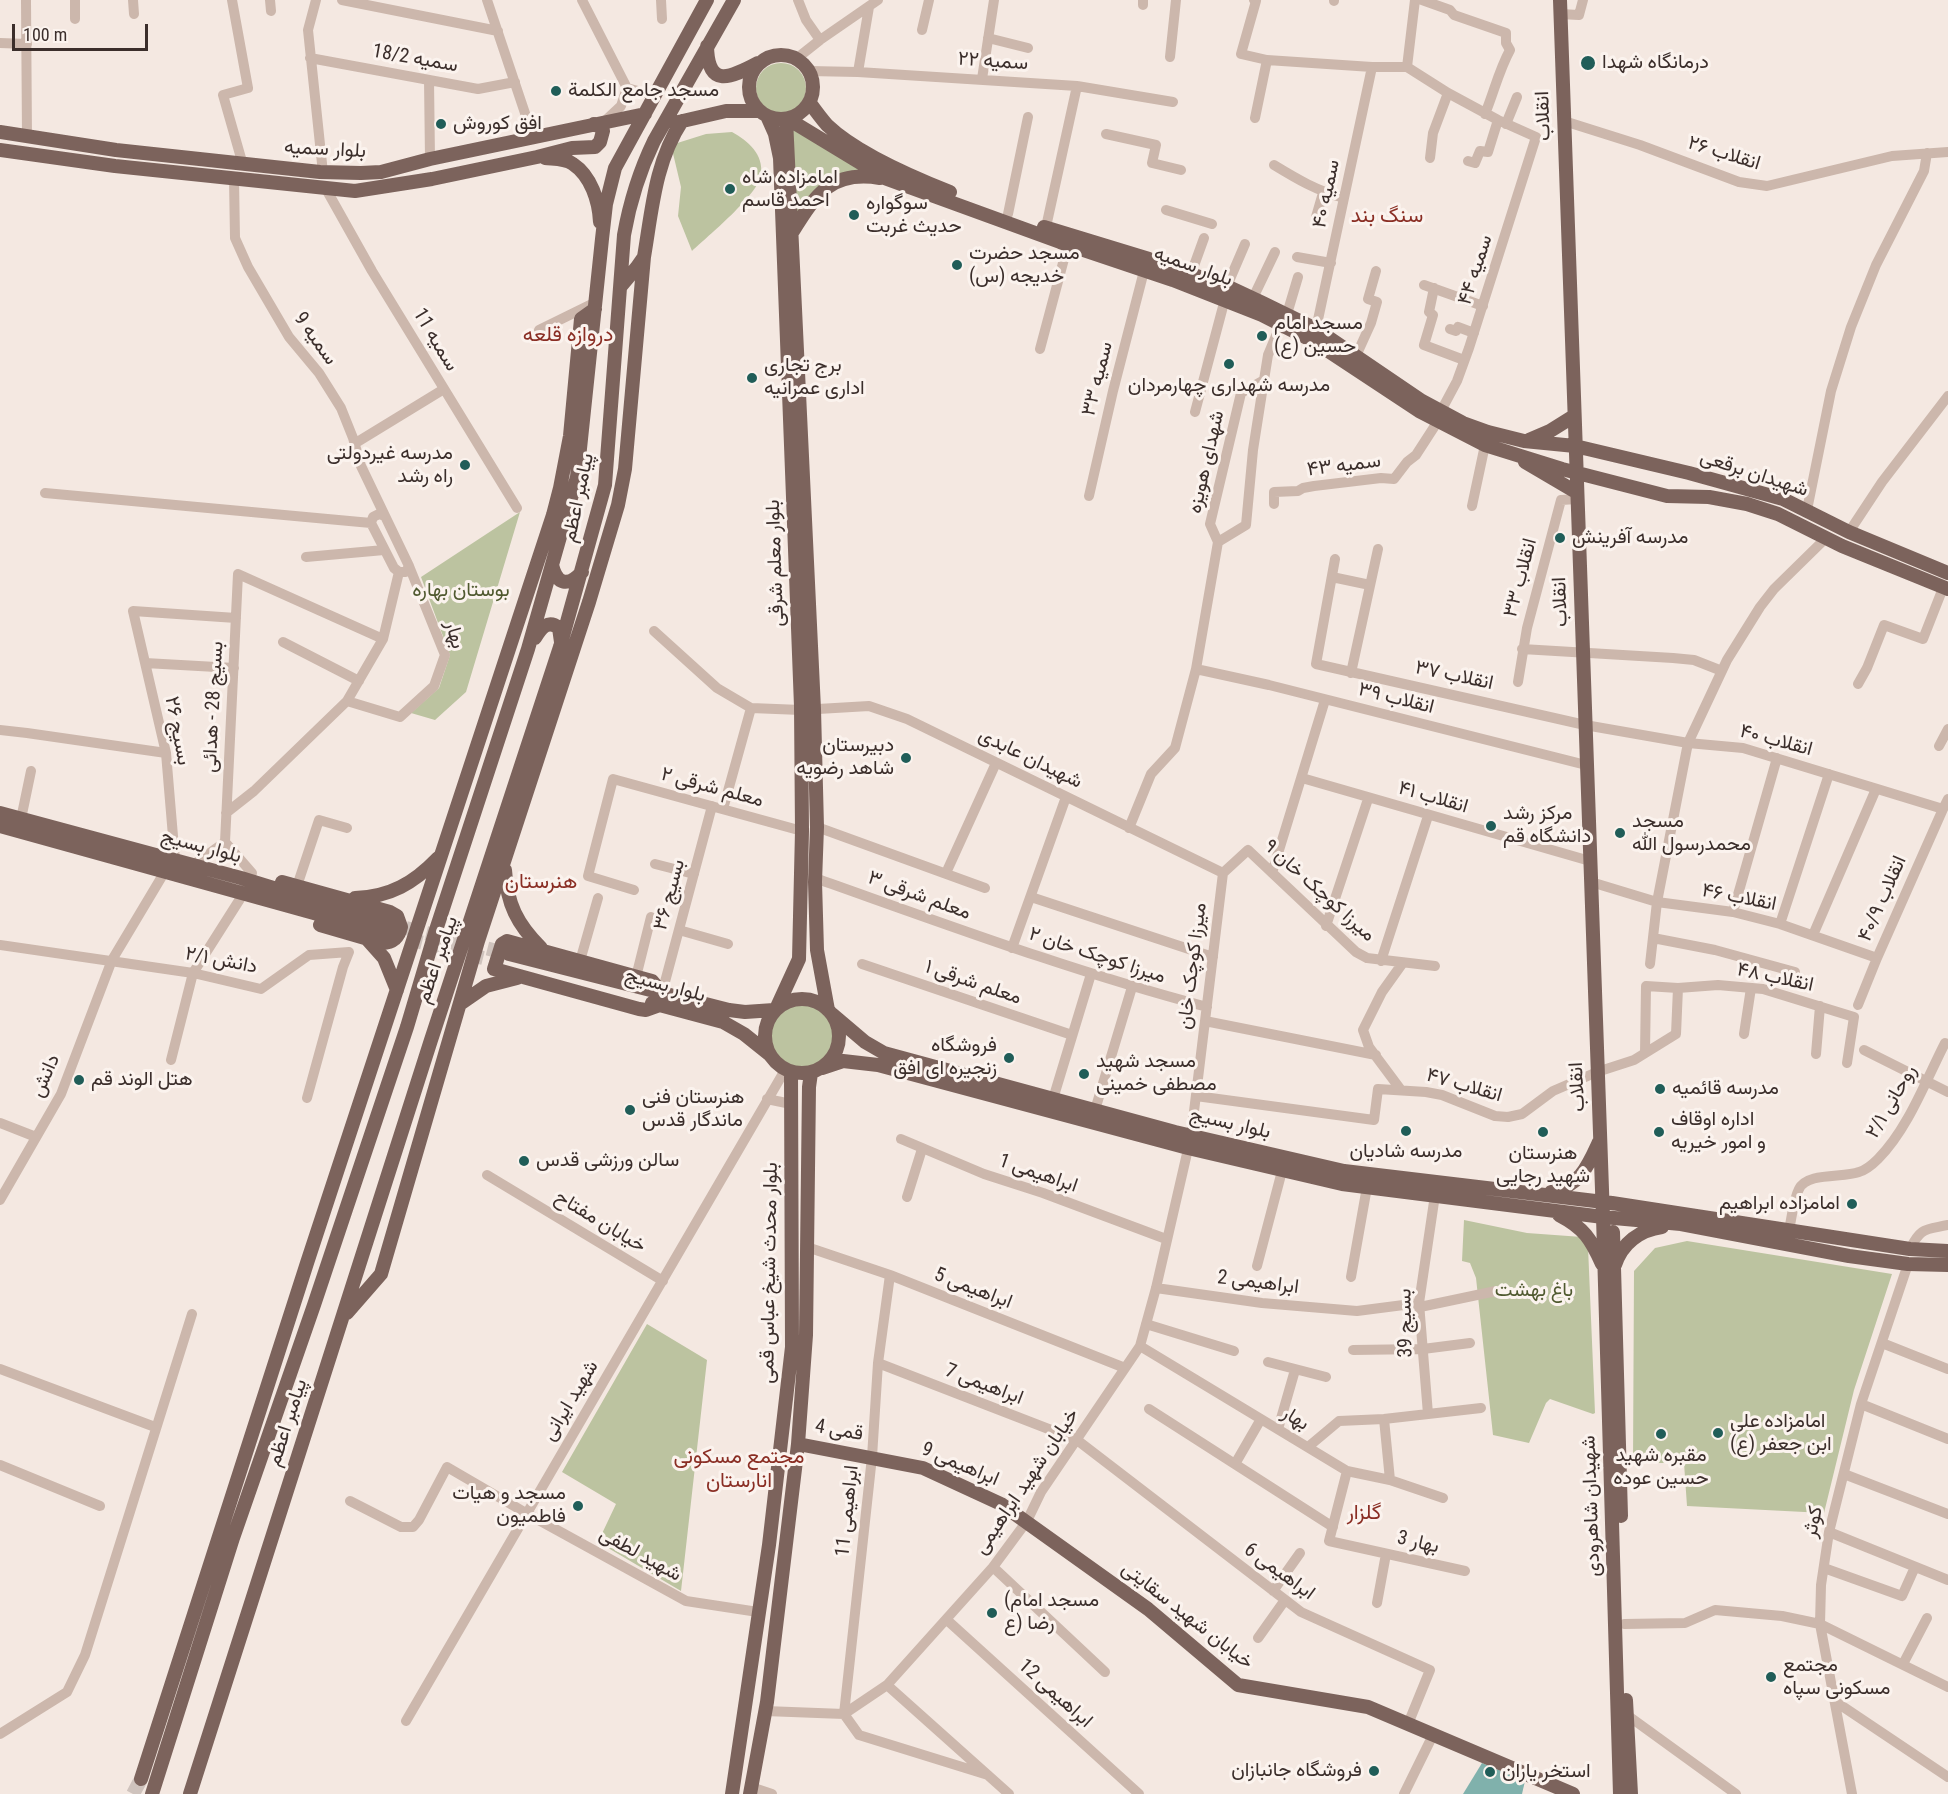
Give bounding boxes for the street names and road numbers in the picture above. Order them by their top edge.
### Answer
street label: سمیه 18/2 [370,40,460,78]
street label: سمیه ۲۲ [957,48,1029,76]
street label: انقلاب [1531,91,1557,141]
street label: انقلاب ۲۶ [1685,132,1763,176]
street label: بلوار سمیه [283,136,367,164]
street label: سمیه ۴۰ [1308,158,1346,230]
street label: سمیه ۴۴ [1453,232,1499,308]
street label: بلوار سمیه [1150,242,1236,292]
street label: سمیه 11 [407,304,463,376]
street label: سمیه 9 [288,308,342,370]
street label: سمیه ۳۳ [1077,339,1119,419]
street label: شهدای هویزه [1184,408,1230,516]
street label: شهیدان برقعی [1697,445,1811,503]
street label: سمیه ۴۳ [1306,450,1382,482]
street label: پیامبر اعظم [558,451,600,545]
street label: بلوار معلم شرقی [762,499,790,627]
street label: انقلاب ۳۳ [1499,536,1543,620]
street label: انقلاب [1548,577,1574,627]
street label: بهار [439,618,469,652]
street label: بسیج 28 - هدائی [199,641,229,773]
street label: انقلاب ۳۷ [1413,656,1495,696]
street label: انقلاب ۳۹ [1356,678,1436,720]
street label: بسیج ۲۶ [159,695,195,767]
street label: انقلاب ۴۰ [1737,720,1815,762]
street label: شهیدان عابدی [974,724,1086,794]
street label: معلم شرقی ۲ [658,763,766,813]
street label: انقلاب ۴۱ [1395,777,1471,819]
street label: بلوار بسیج [158,825,244,869]
street label: میرزا کوچک خان ۹ [1258,835,1380,947]
street label: انقلاب ۴۰/۹ [1853,852,1913,946]
street label: بسیج ۳۶ [649,857,691,933]
street label: معلم شرقی ۳ [864,866,974,926]
street label: انقلاب ۴۶ [1700,879,1778,917]
street label: میرزا کوچک خان [1173,901,1213,1031]
street label: پیامبر اعظم [412,913,464,1007]
street label: میرزا کوچک خان ۲ [1026,923,1168,989]
street label: دانش ۲/۱ [183,942,259,980]
street label: معلم شرقی ۱ [922,955,1024,1011]
street label: انقلاب ۴۸ [1735,958,1815,998]
street label: بلوار بسیج [622,964,708,1008]
street label: دانش [26,1051,66,1101]
street label: انقلاب [1565,1061,1591,1113]
street label: روحانی ۲/۱ [1861,1061,1923,1143]
street label: انقلاب ۴۷ [1423,1064,1505,1108]
street label: بلوار بسیج [1187,1103,1273,1145]
street label: ابراهیمی 1 [995,1149,1081,1199]
street label: بلوار محدث شیخ عباس قمی [756,1162,784,1384]
street label: خیابان مفتاح [550,1185,650,1259]
street label: ابراهیمی 5 [930,1263,1016,1315]
street label: ابراهیمی 2 [1216,1266,1300,1300]
street label: بسیج 39 [1393,1288,1419,1358]
street label: شهید ایرانی [538,1356,604,1446]
street label: ابراهیمی 7 [941,1359,1027,1411]
street label: پیامبر اعظم [263,1376,313,1470]
street label: بهار [1277,1402,1313,1436]
street label: خیابان شهید ابراهیمی [969,1404,1085,1560]
street label: قمی 4 [813,1415,865,1447]
street label: شهیدان شاهرودی [1578,1435,1606,1577]
street label: ابراهیمی 9 [918,1438,1002,1492]
street label: ابراهیمی 11 [831,1464,865,1558]
street label: کوثر [1799,1504,1829,1540]
street label: شهید لطفی [595,1523,685,1587]
street label: بهار 3 [1395,1527,1441,1559]
street label: ابراهیمی 6 [1239,1538,1319,1606]
street label: خیابان شهید سقایتی [1116,1557,1258,1675]
street label: ابراهیمی 12 [1013,1654,1097,1734]

